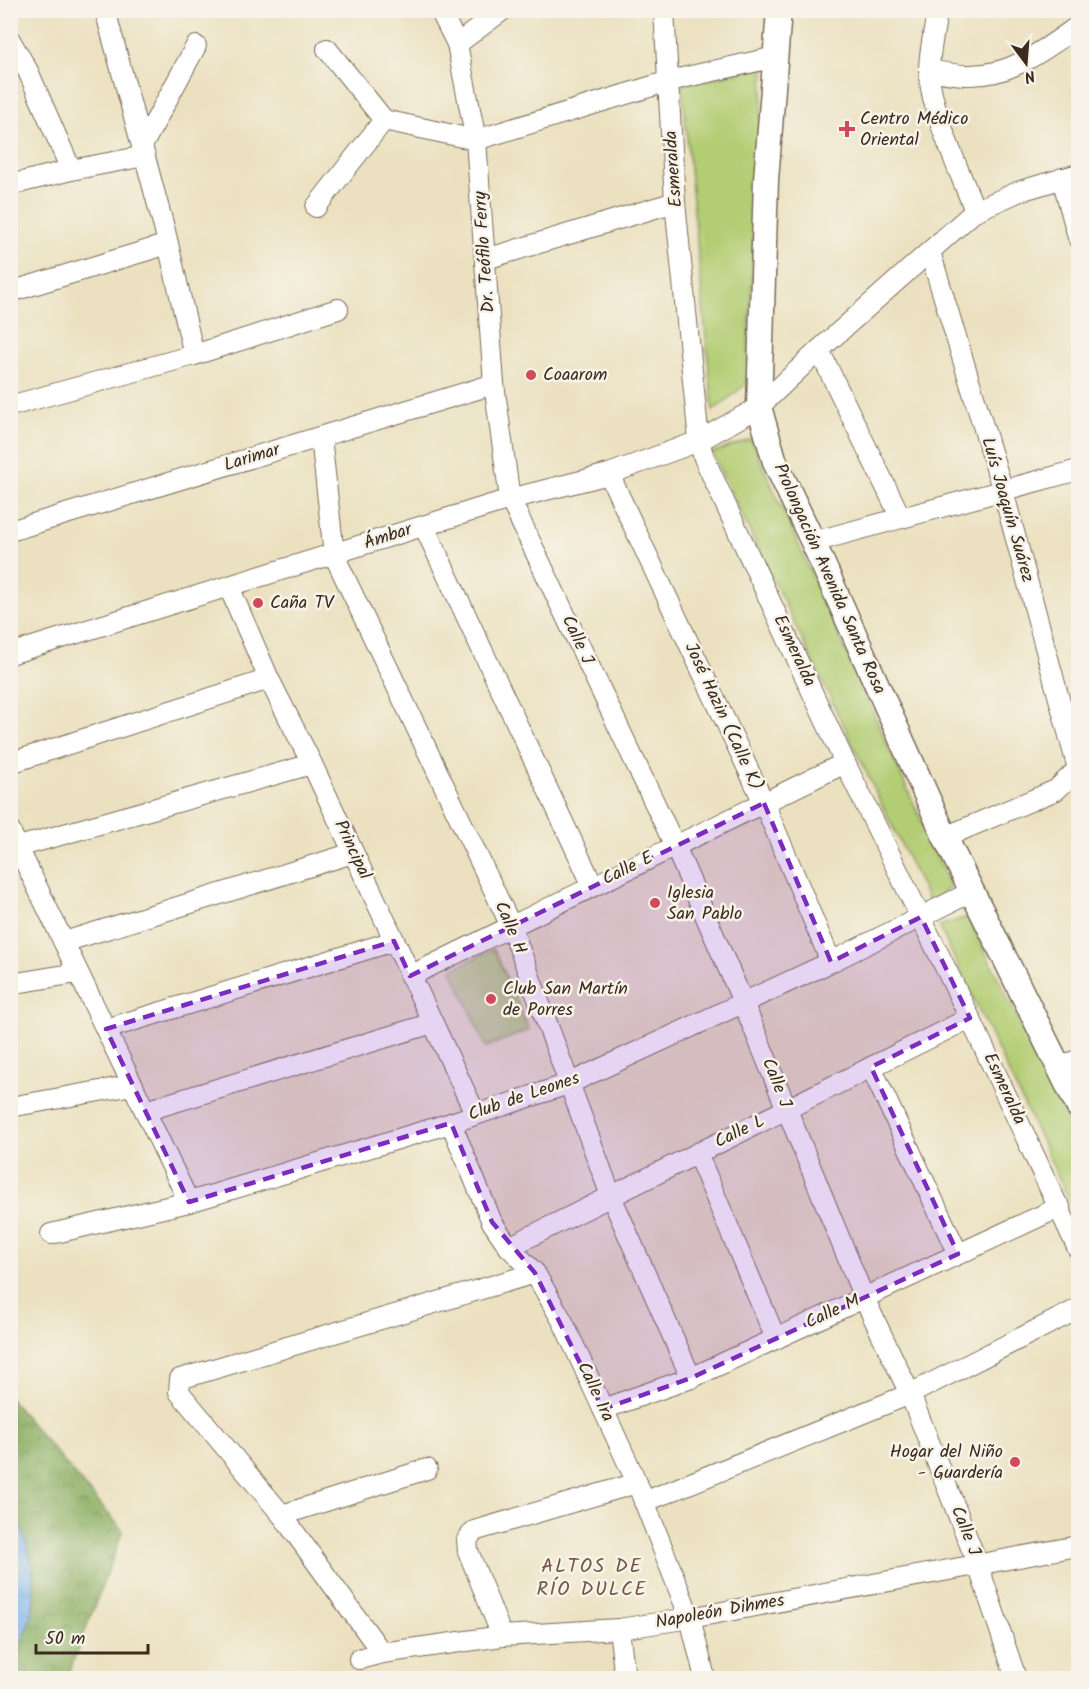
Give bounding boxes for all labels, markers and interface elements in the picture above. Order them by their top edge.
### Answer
north arrow [996,33,1056,93]
text: N [1021,63,1038,89]
place label: Centro Médico Oriental [860,105,968,155]
marker: Centro Médico Oriental [838,120,856,138]
street label: Esmeralda [657,130,691,208]
street label: Dr. Teófilo Ferry [466,190,504,314]
place label: Coaarom [543,361,607,390]
marker: Coaarom [524,368,538,382]
street label: Luís Joaquín Suárez [972,434,1042,586]
street label: Larimar [220,435,285,480]
street label: Prolongación Avenida Santa Rosa [765,459,893,699]
street label: Ámbar [360,515,417,558]
place label: Caña TV [270,589,335,618]
marker: Caña TV [251,596,265,610]
street label: Calle J [553,610,601,670]
street label: Esmeralda [765,610,823,692]
street label: José Hazin (Calle K) [676,638,770,796]
street label: Principal [325,815,379,885]
street label: Calle E [597,844,659,894]
place label: Iglesia San Pablo [667,879,742,929]
marker: Iglesia San Pablo [648,896,662,910]
street label: Calle H [486,897,534,959]
place label: Club San Martín de Porres [503,975,628,1025]
marker: Club San Martín de Porres [484,992,498,1006]
street label: Esmeralda [975,1048,1033,1130]
street label: Calle J [753,1054,799,1113]
street label: Club de Leones [464,1064,584,1130]
street label: Calle L [710,1107,770,1157]
street label: Calle M [801,1286,866,1337]
street label: Calle 1ra [568,1357,622,1427]
place label: Hogar del Niño - Guardería [890,1438,1003,1488]
marker: Hogar del Niño - Guardería [1008,1455,1022,1469]
street label: Calle J [942,1502,988,1561]
district label: ALTOS DE RÍO DULCE [536,1551,648,1606]
street label: Napoleón Dihmes [653,1586,787,1638]
scale bar [36,1617,148,1655]
text: 50 m [45,1625,85,1654]

